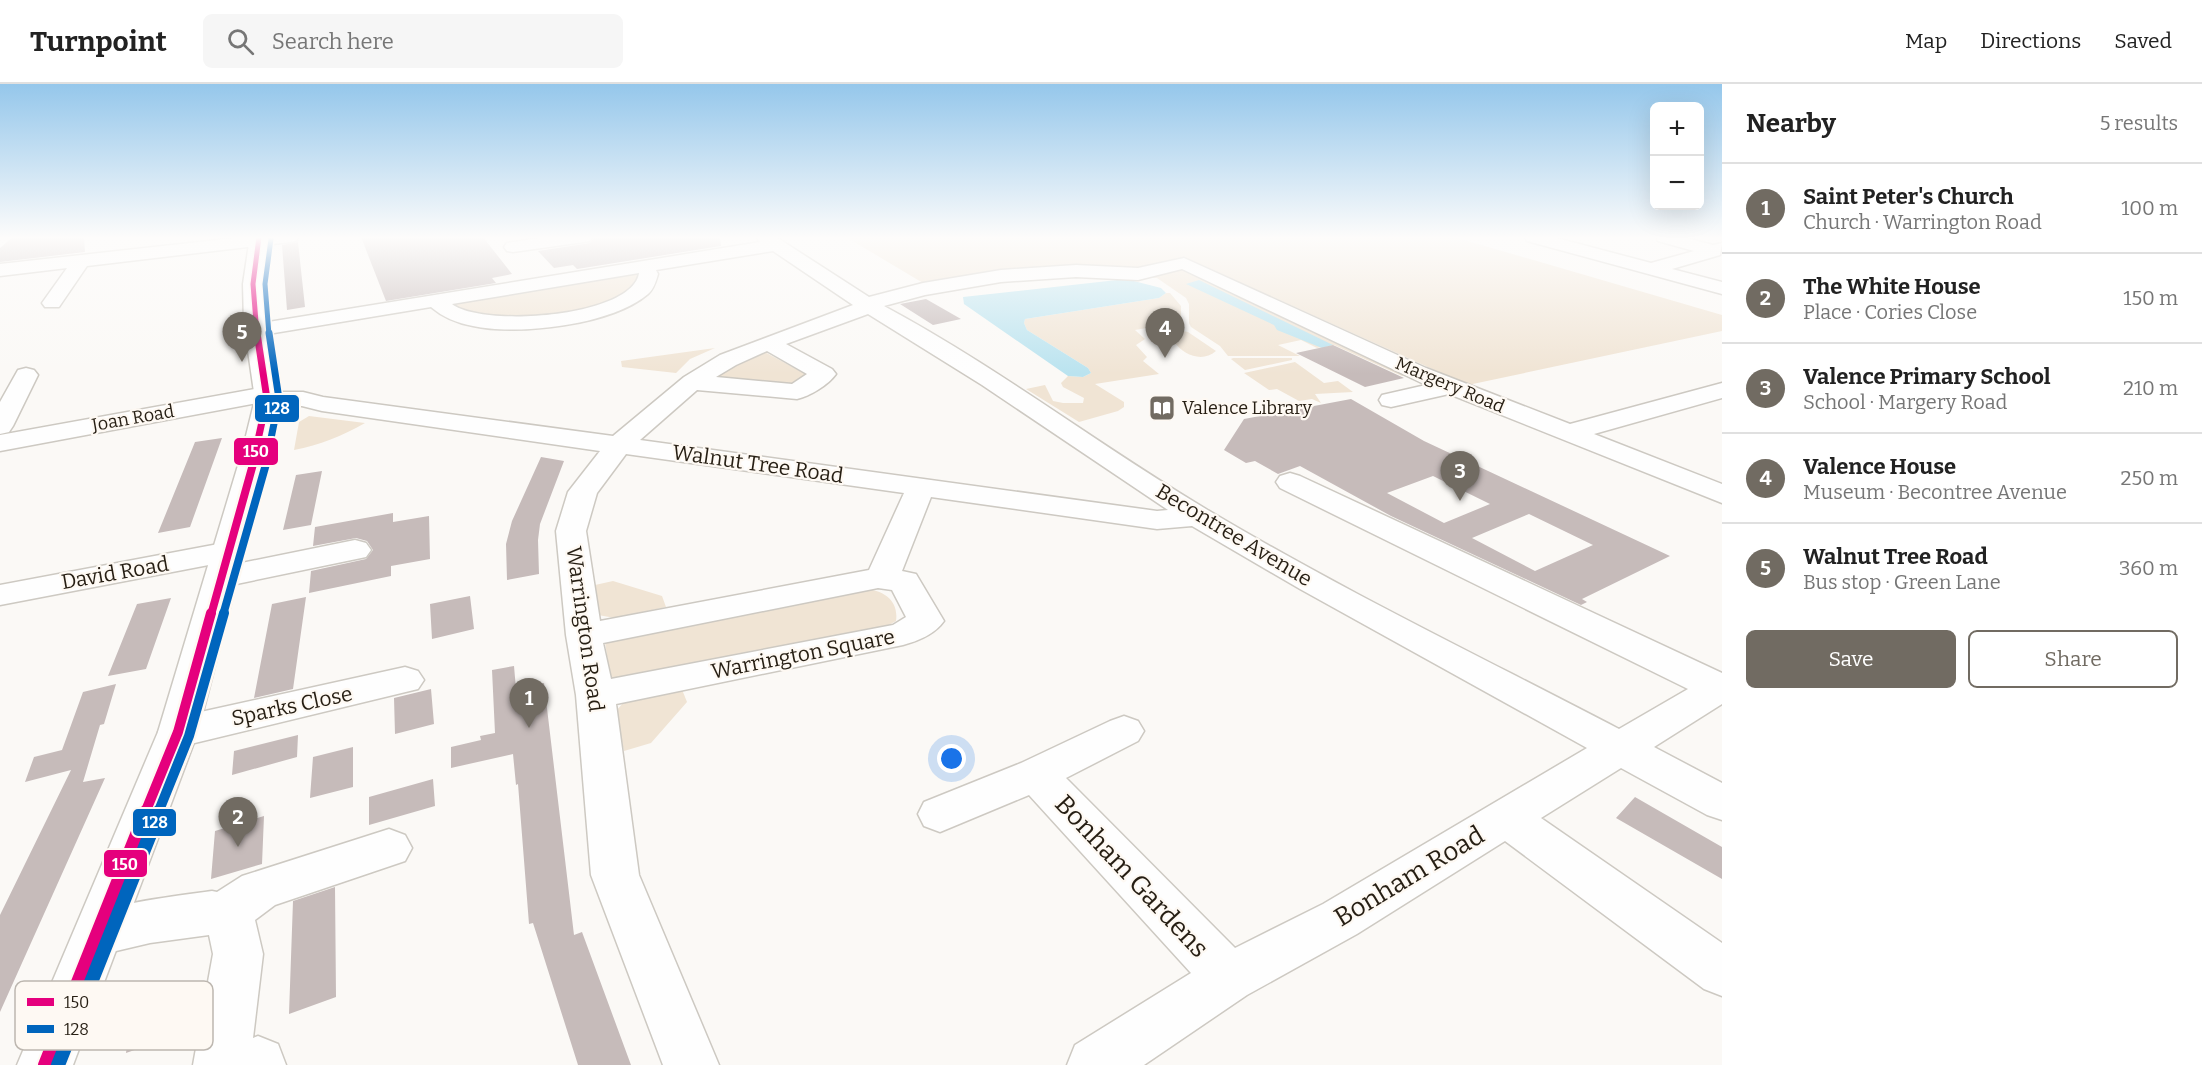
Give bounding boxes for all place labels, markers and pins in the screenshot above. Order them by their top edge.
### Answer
pin: 4 [1146,308,1184,358]
pin: 5 [222,312,262,362]
library icon: Valence Library [1147,393,1177,423]
place label: Valence Library [1182,397,1312,419]
pin: 3 [1440,452,1480,501]
pin: 1 [510,678,548,728]
pin: 2 [218,798,258,847]

